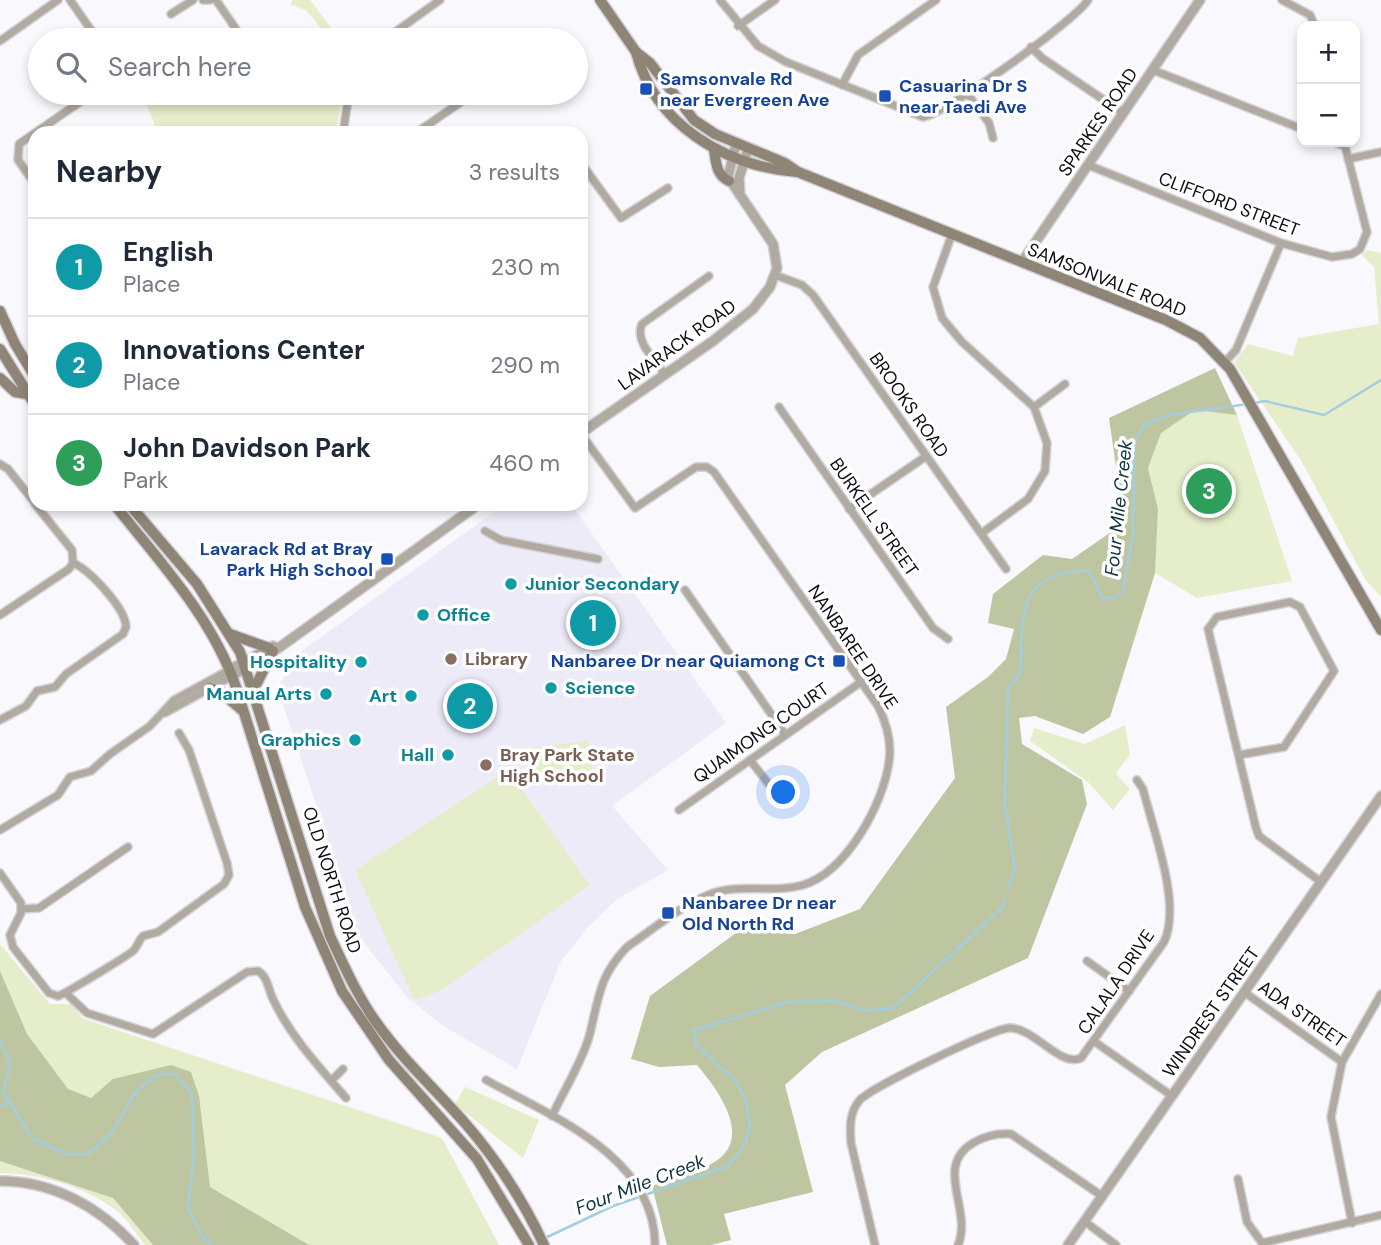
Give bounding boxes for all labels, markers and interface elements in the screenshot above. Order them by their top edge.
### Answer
map controls [1297,21,1360,147]
button: + [1297,21,1360,84]
search box [28,28,588,105]
icon: search [52,48,90,86]
text: Search here [108,50,251,84]
street label: SPARKES ROAD [1053,63,1143,181]
place label: Samsonvale Rd near Evergreen Ave [660,67,830,112]
place label: Casuarina Dr S near Taedi Ave [899,74,1028,119]
marker: Samsonvale Rd near Evergreen Ave [638,81,654,97]
button: − [1297,84,1360,147]
marker: Casuarina Dr S near Taedi Ave [877,88,893,104]
text: Nearby [56,152,162,191]
text: 3 results [469,157,560,187]
street label: CLIFFORD STREET [1155,166,1303,242]
text: English [123,235,214,269]
street label: SAMSONVALE ROAD [1024,237,1190,323]
text: 1 [75,252,83,282]
text: 230 m [491,252,560,282]
text: Place [123,269,180,299]
street label: LAVARACK ROAD [613,294,741,396]
text: Innovations Center [123,333,365,367]
street label: BROOKS ROAD [864,348,954,462]
text: 2 [72,350,86,380]
text: 290 m [490,350,560,380]
text: Place [123,367,180,397]
text: John Davidson Park [123,431,371,465]
water label: Four Mile Creek [1099,438,1138,577]
text: 3 [72,448,86,478]
text: 460 m [489,448,560,478]
street label: BURKELL STREET [824,453,924,581]
text: Park [123,465,168,495]
pin: 3 [1186,465,1232,517]
place label: Lavarack Rd at Bray Park High School [200,537,373,582]
marker: Lavarack Rd at Bray Park High School [379,551,395,567]
place label: Junior Secondary [525,572,680,596]
marker: Junior Secondary [503,576,519,592]
street label: NANBAREE DRIVE [803,580,903,714]
pin: 1 [570,597,616,649]
place label: Office [437,603,491,627]
marker: Office [415,607,431,623]
place label: Library [465,647,528,671]
place label: Nanbaree Dr near Quiamong Ct [551,649,825,673]
place label: Hospitality [250,650,347,674]
marker: Library [443,651,459,667]
marker: Nanbaree Dr near Quiamong Ct [831,653,847,669]
marker: Hospitality [353,654,369,670]
place label: Science [565,676,636,700]
street label: QUAIMONG COURT [688,677,834,789]
pin: 2 [447,680,493,732]
marker: Science [543,680,559,696]
place label: Manual Arts [206,682,312,706]
place label: Art [369,684,397,708]
marker: Manual Arts [318,686,334,702]
marker: Art [403,688,419,704]
place label: Graphics [261,728,341,752]
marker: Graphics [347,732,363,748]
place label: Hall [401,743,434,767]
place label: Bray Park State High School [500,743,635,788]
marker: Hall [440,747,456,763]
marker: Bray Park State High School [478,757,494,773]
your location [766,775,800,809]
street label: OLD NORTH ROAD [297,804,367,956]
place label: Nanbaree Dr near Old North Rd [682,891,836,936]
marker: Nanbaree Dr near Old North Rd [660,905,676,921]
street label: CALALA DRIVE [1072,925,1160,1039]
street label: WINDREST STREET [1157,942,1265,1082]
street label: ADA STREET [1254,975,1350,1053]
water label: Four Mile Creek [572,1148,709,1221]

